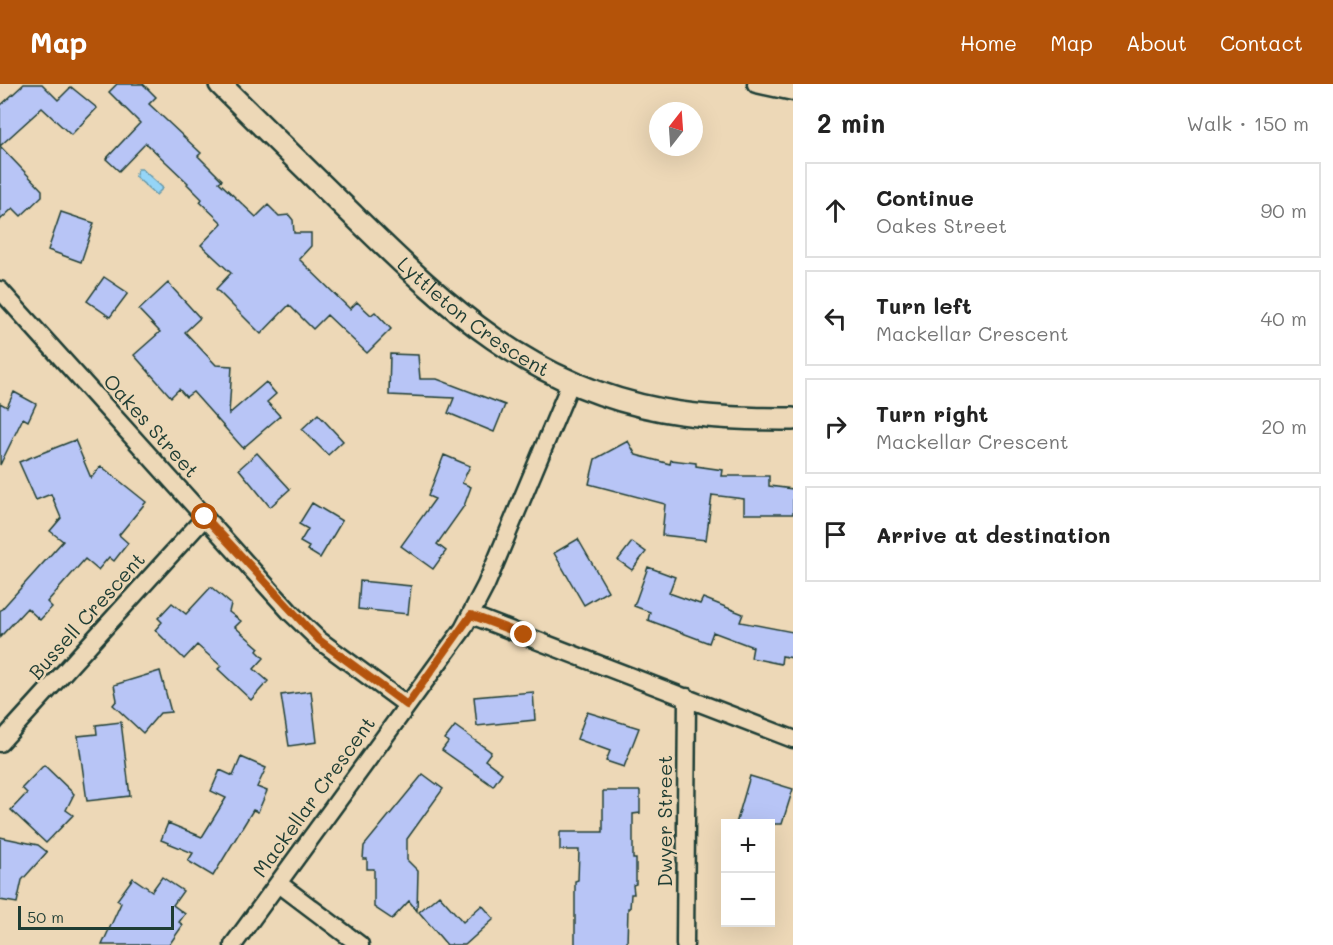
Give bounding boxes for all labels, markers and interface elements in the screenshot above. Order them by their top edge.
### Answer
text: Map [30,24,87,60]
text: Home [960,29,1017,56]
text: Map [1050,29,1093,56]
text: About [1126,29,1187,56]
text: Contact [1220,29,1303,56]
north arrow [649,102,703,156]
text: 2 min [817,106,885,140]
text: Walk · 150 m [1187,110,1309,136]
text: Continue [876,183,974,212]
icon: ahead [819,194,852,227]
text: 90 m [1261,197,1307,223]
text: Oakes Street [876,212,1007,238]
street label: Lyttleton Crescent [392,251,554,382]
text: Turn left [876,291,972,320]
icon: left [819,302,852,335]
text: 40 m [1261,305,1307,331]
text: Mackellar Crescent [876,320,1069,346]
street label: Oakes Street [98,368,205,483]
text: Turn right [876,399,988,428]
icon: right [819,410,852,443]
text: 20 m [1261,413,1307,439]
text: Mackellar Crescent [876,428,1069,454]
route start [191,503,217,529]
icon: arrive [819,518,852,551]
text: Arrive at destination [876,520,1111,549]
street label: Bussell Crescent [22,546,150,684]
route end [510,621,536,647]
street label: Mackellar Crescent [246,711,380,882]
street label: Dwyer Street [651,755,677,887]
map controls [721,819,775,927]
button: + [721,819,775,873]
button: − [721,873,775,927]
scale bar [18,903,174,930]
text: 50 m [27,906,64,927]

